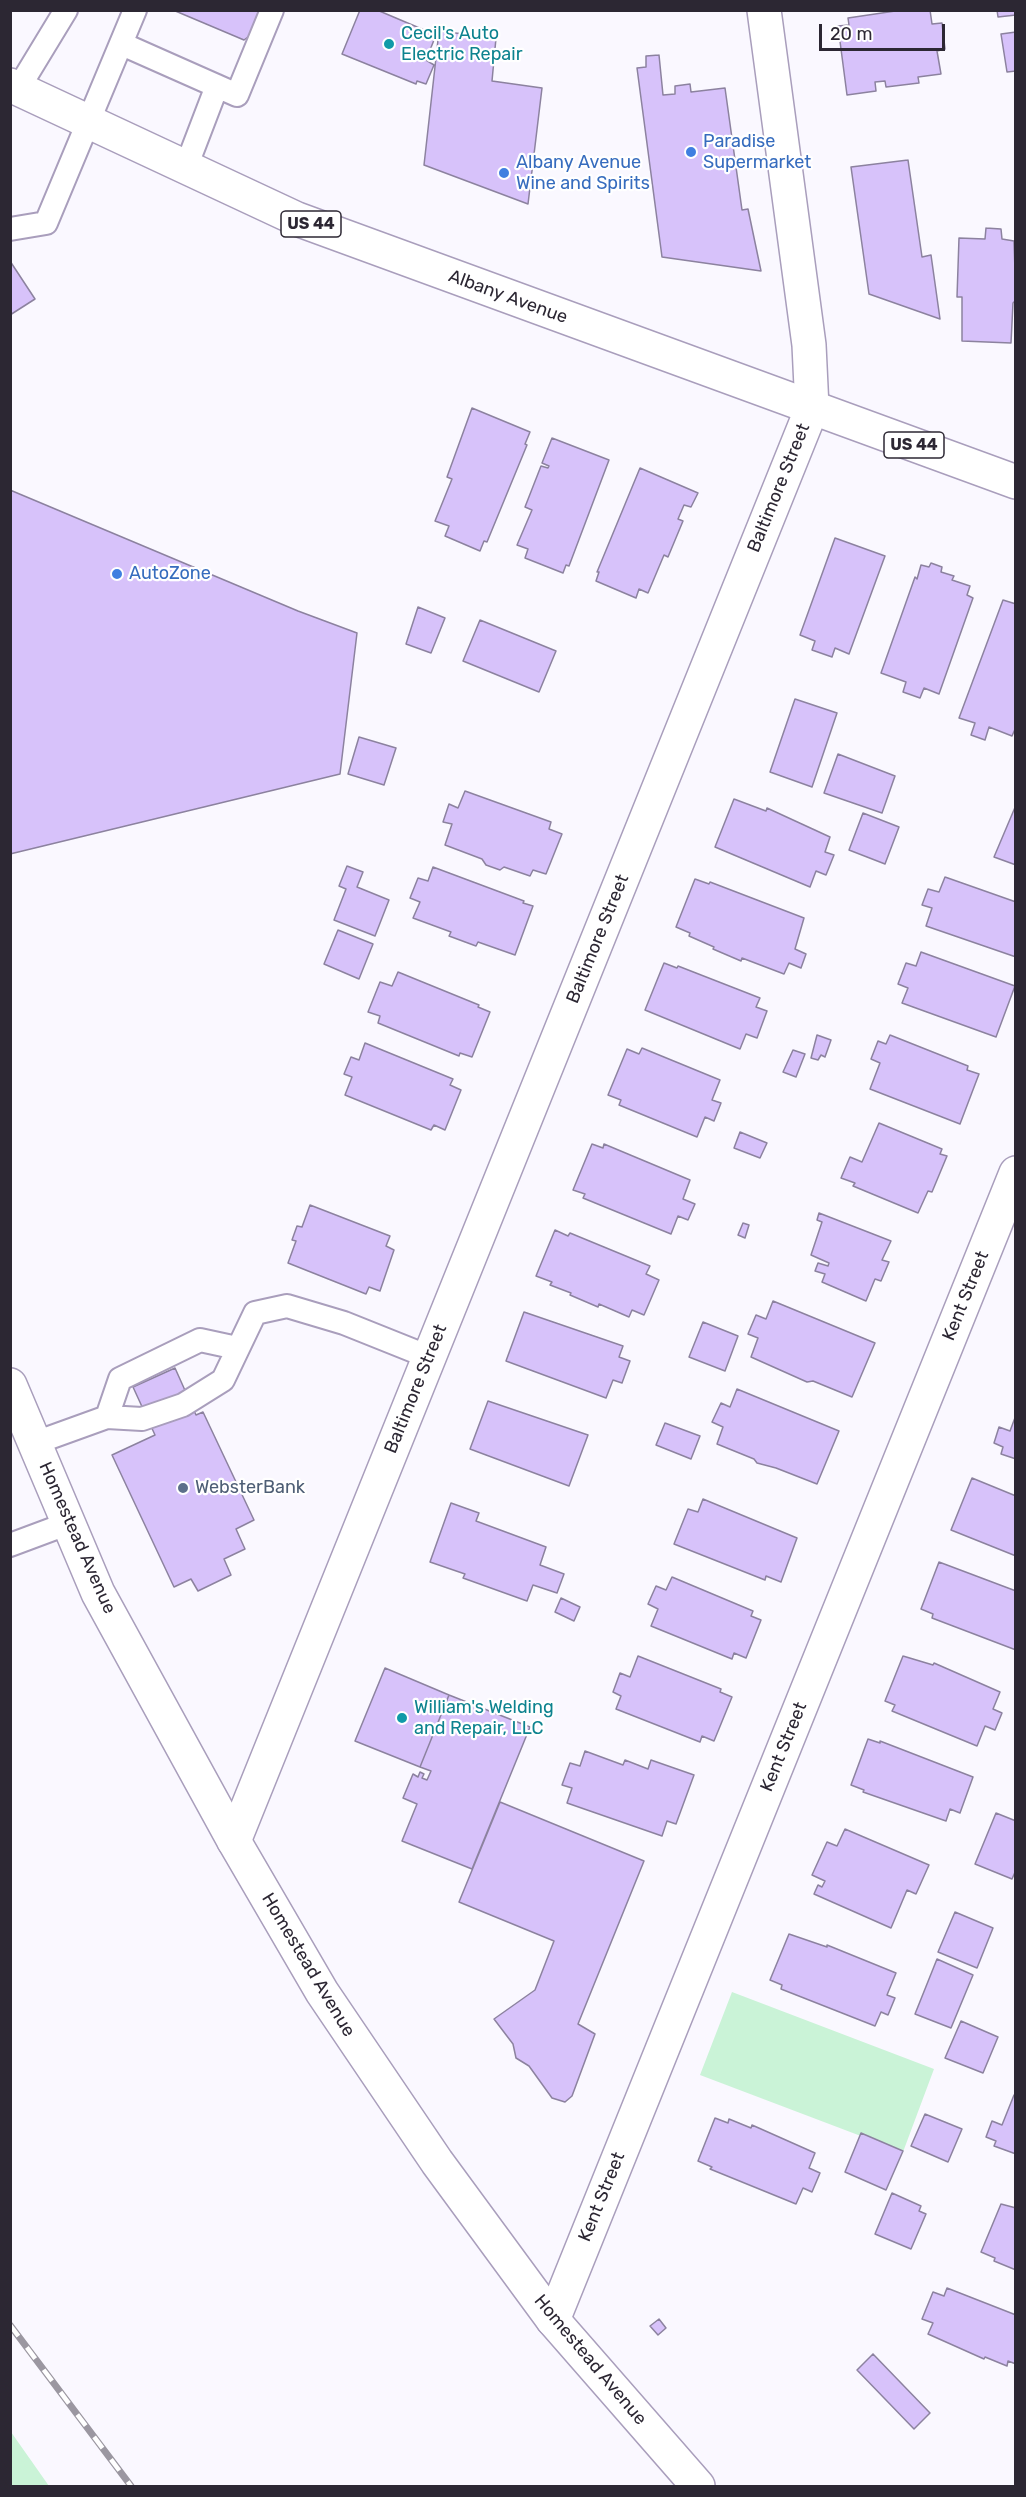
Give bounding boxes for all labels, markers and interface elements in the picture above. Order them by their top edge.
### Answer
scale bar [822,12,948,50]
place label: Cecil's Auto Electric Repair [401,23,522,66]
text: 20 m [830,23,872,45]
marker: Cecil's Auto Electric Repair [382,37,396,51]
place label: Paradise Supermarket [703,131,811,174]
marker: Paradise Supermarket [684,145,698,159]
place label: Albany Avenue Wine and Spirits [516,152,650,195]
marker: Albany Avenue Wine and Spirits [497,166,511,180]
road number: US 44 [281,211,341,237]
street label: Albany Avenue [446,265,570,329]
street label: Baltimore Street [743,420,815,556]
road number: US 44 [884,432,944,458]
place label: AutoZone [129,563,211,585]
marker: AutoZone [110,567,124,581]
street label: Baltimore Street [562,871,634,1007]
street label: Kent Street [938,1248,994,1344]
street label: Baltimore Street [380,1321,452,1457]
street label: Homestead Avenue [34,1459,120,1617]
place label: WebsterBank [195,1477,305,1499]
marker: WebsterBank [176,1481,190,1495]
place label: William's Welding and Repair, LLC [414,1697,554,1740]
street label: Kent Street [756,1699,812,1795]
marker: William's Welding and Repair, LLC [395,1711,409,1725]
street label: Homestead Avenue [257,1889,359,2041]
street label: Kent Street [574,2149,630,2245]
street label: Homestead Avenue [529,2290,651,2430]

